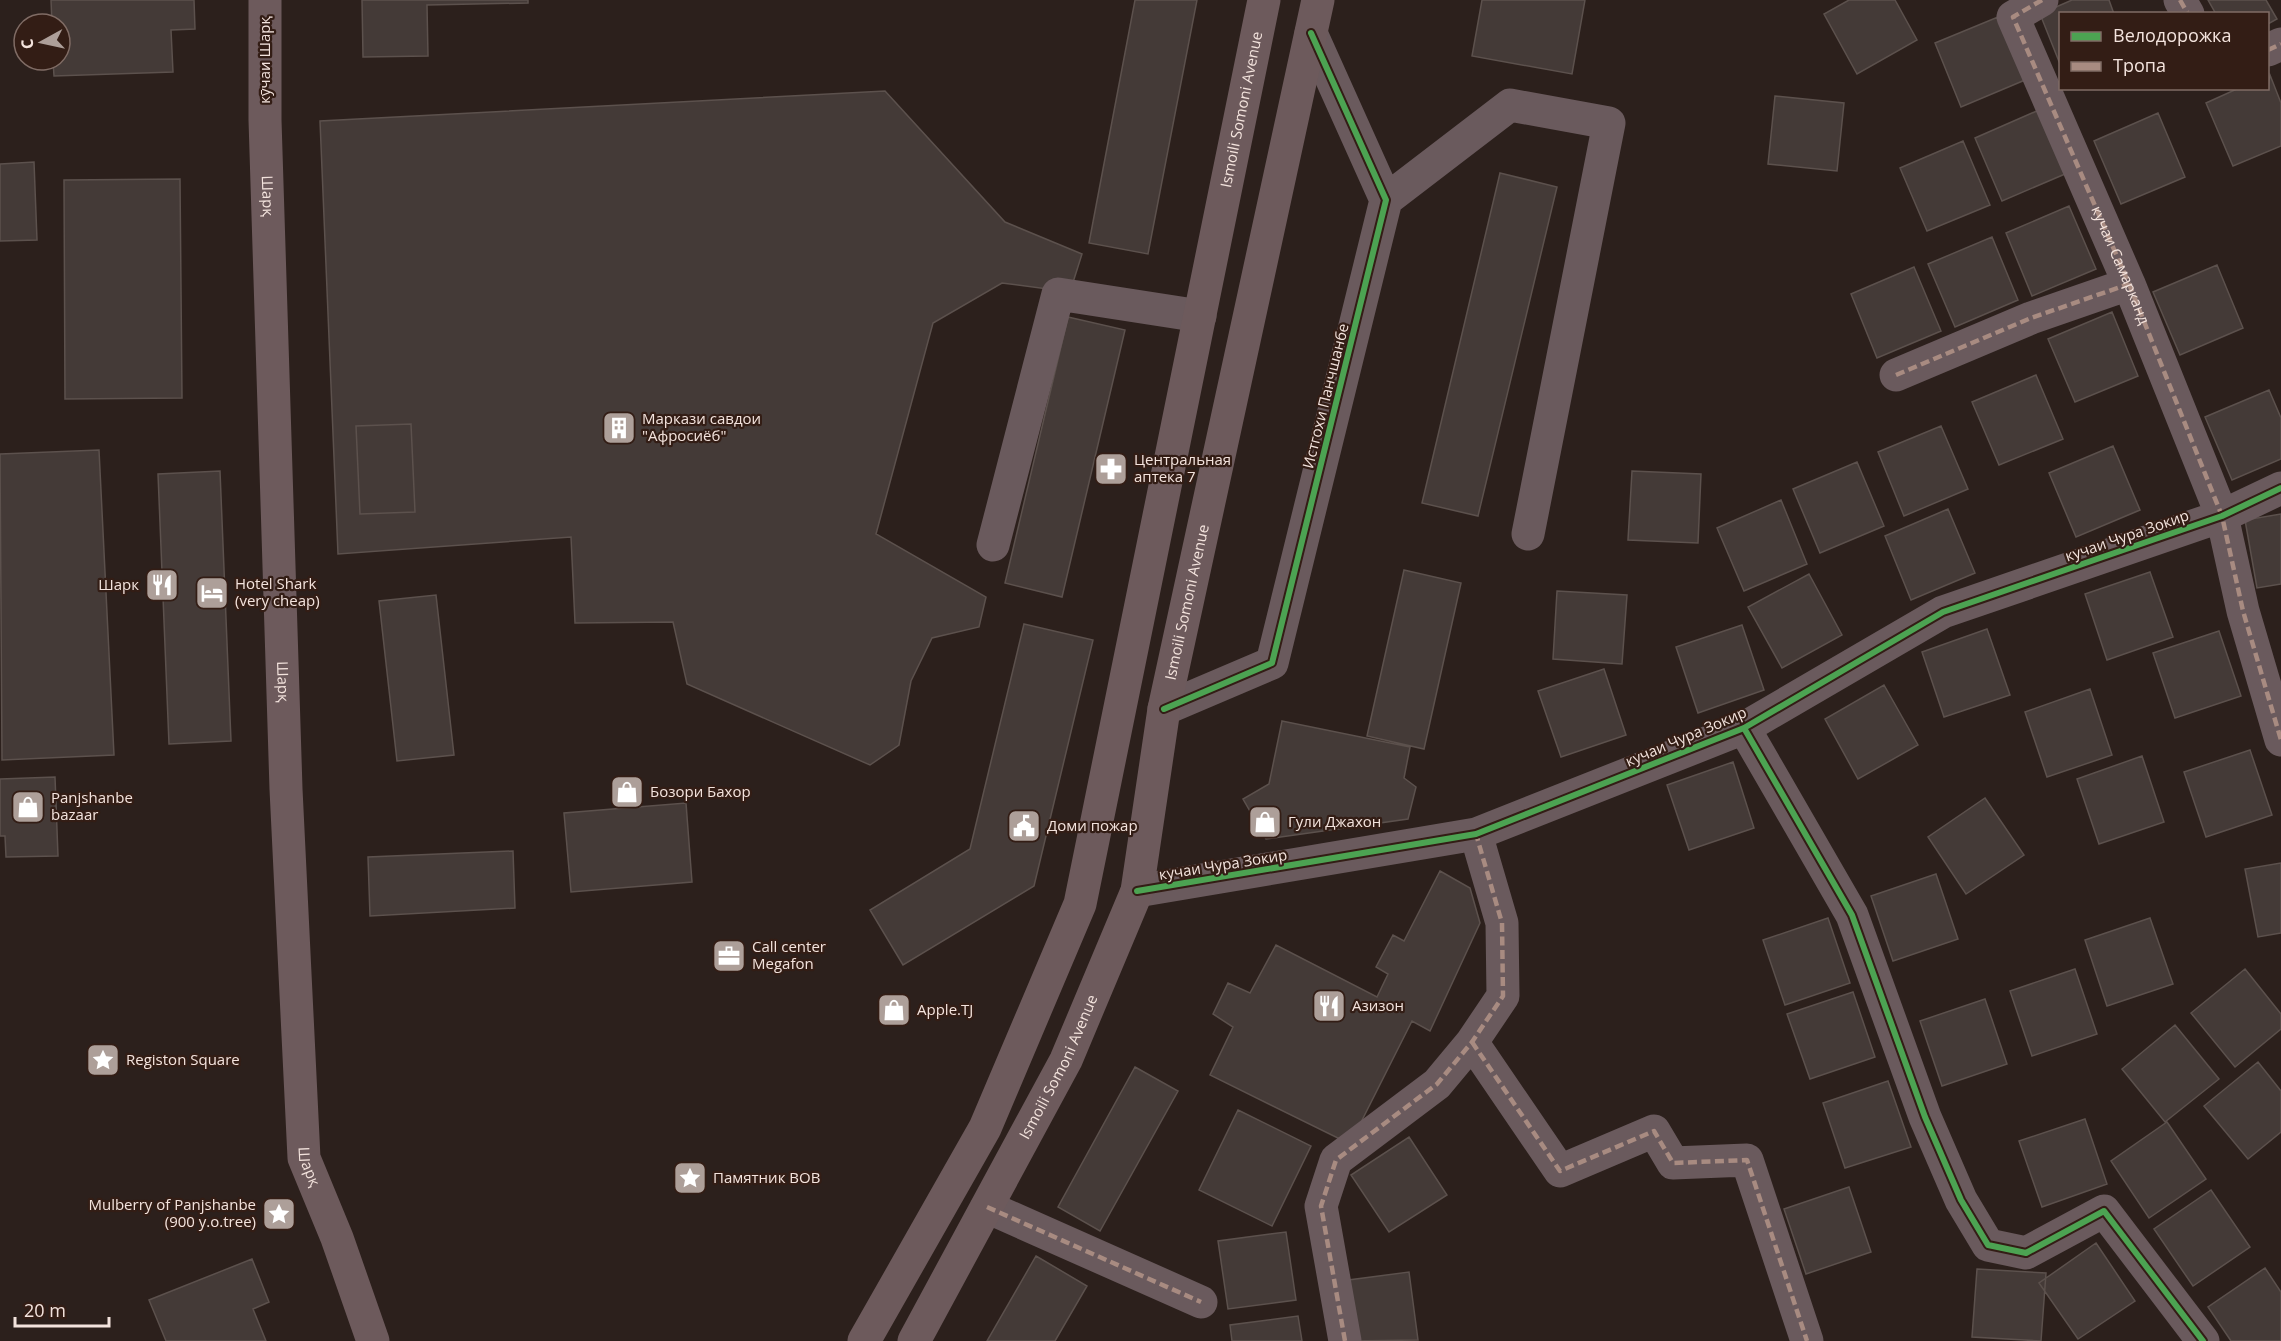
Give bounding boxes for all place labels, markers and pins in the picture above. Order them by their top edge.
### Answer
place label: Маркази савдои "Афросиёб" [642,408,761,445]
building icon: Маркази савдои "Афросиёб" [601,410,637,446]
place label: Центральная аптека 7 [1134,449,1231,486]
pharmacy icon: Центральная аптека 7 [1093,451,1129,487]
restaurant icon: Шарк [144,567,180,603]
place label: Hotel Shark (very cheap) [235,573,320,610]
place label: Шарк [98,574,139,594]
hotel icon: Hotel Shark (very cheap) [194,575,230,611]
shop icon: Бозори Бахор [609,774,645,810]
place label: Бозори Бахор [650,781,751,801]
place label: Panjshanbe bazaar [51,787,133,824]
shop icon: Panjshanbe bazaar [10,789,46,825]
shop icon: Гули Джахон [1247,804,1283,840]
public building icon: Доми пожар [1006,808,1042,844]
place label: Гули Джахон [1288,811,1381,831]
place label: Доми пожар [1047,815,1138,835]
place label: Call center Megafon [752,936,826,973]
office icon: Call center Megafon [711,938,747,974]
restaurant icon: Азизон [1311,988,1347,1024]
shop icon: Apple.TJ [876,992,912,1028]
place label: Азизон [1352,995,1404,1015]
place label: Apple.TJ [917,999,973,1019]
place icon: Registon Square [85,1042,121,1078]
place label: Registon Square [126,1049,240,1069]
place icon: Памятник ВОВ [672,1160,708,1196]
place label: Памятник ВОВ [713,1167,820,1187]
place label: Mulberry of Panjshanbe (900 y.o.tree) [88,1194,256,1231]
place icon: Mulberry of Panjshanbe (900 y.o.tree) [261,1196,297,1232]

